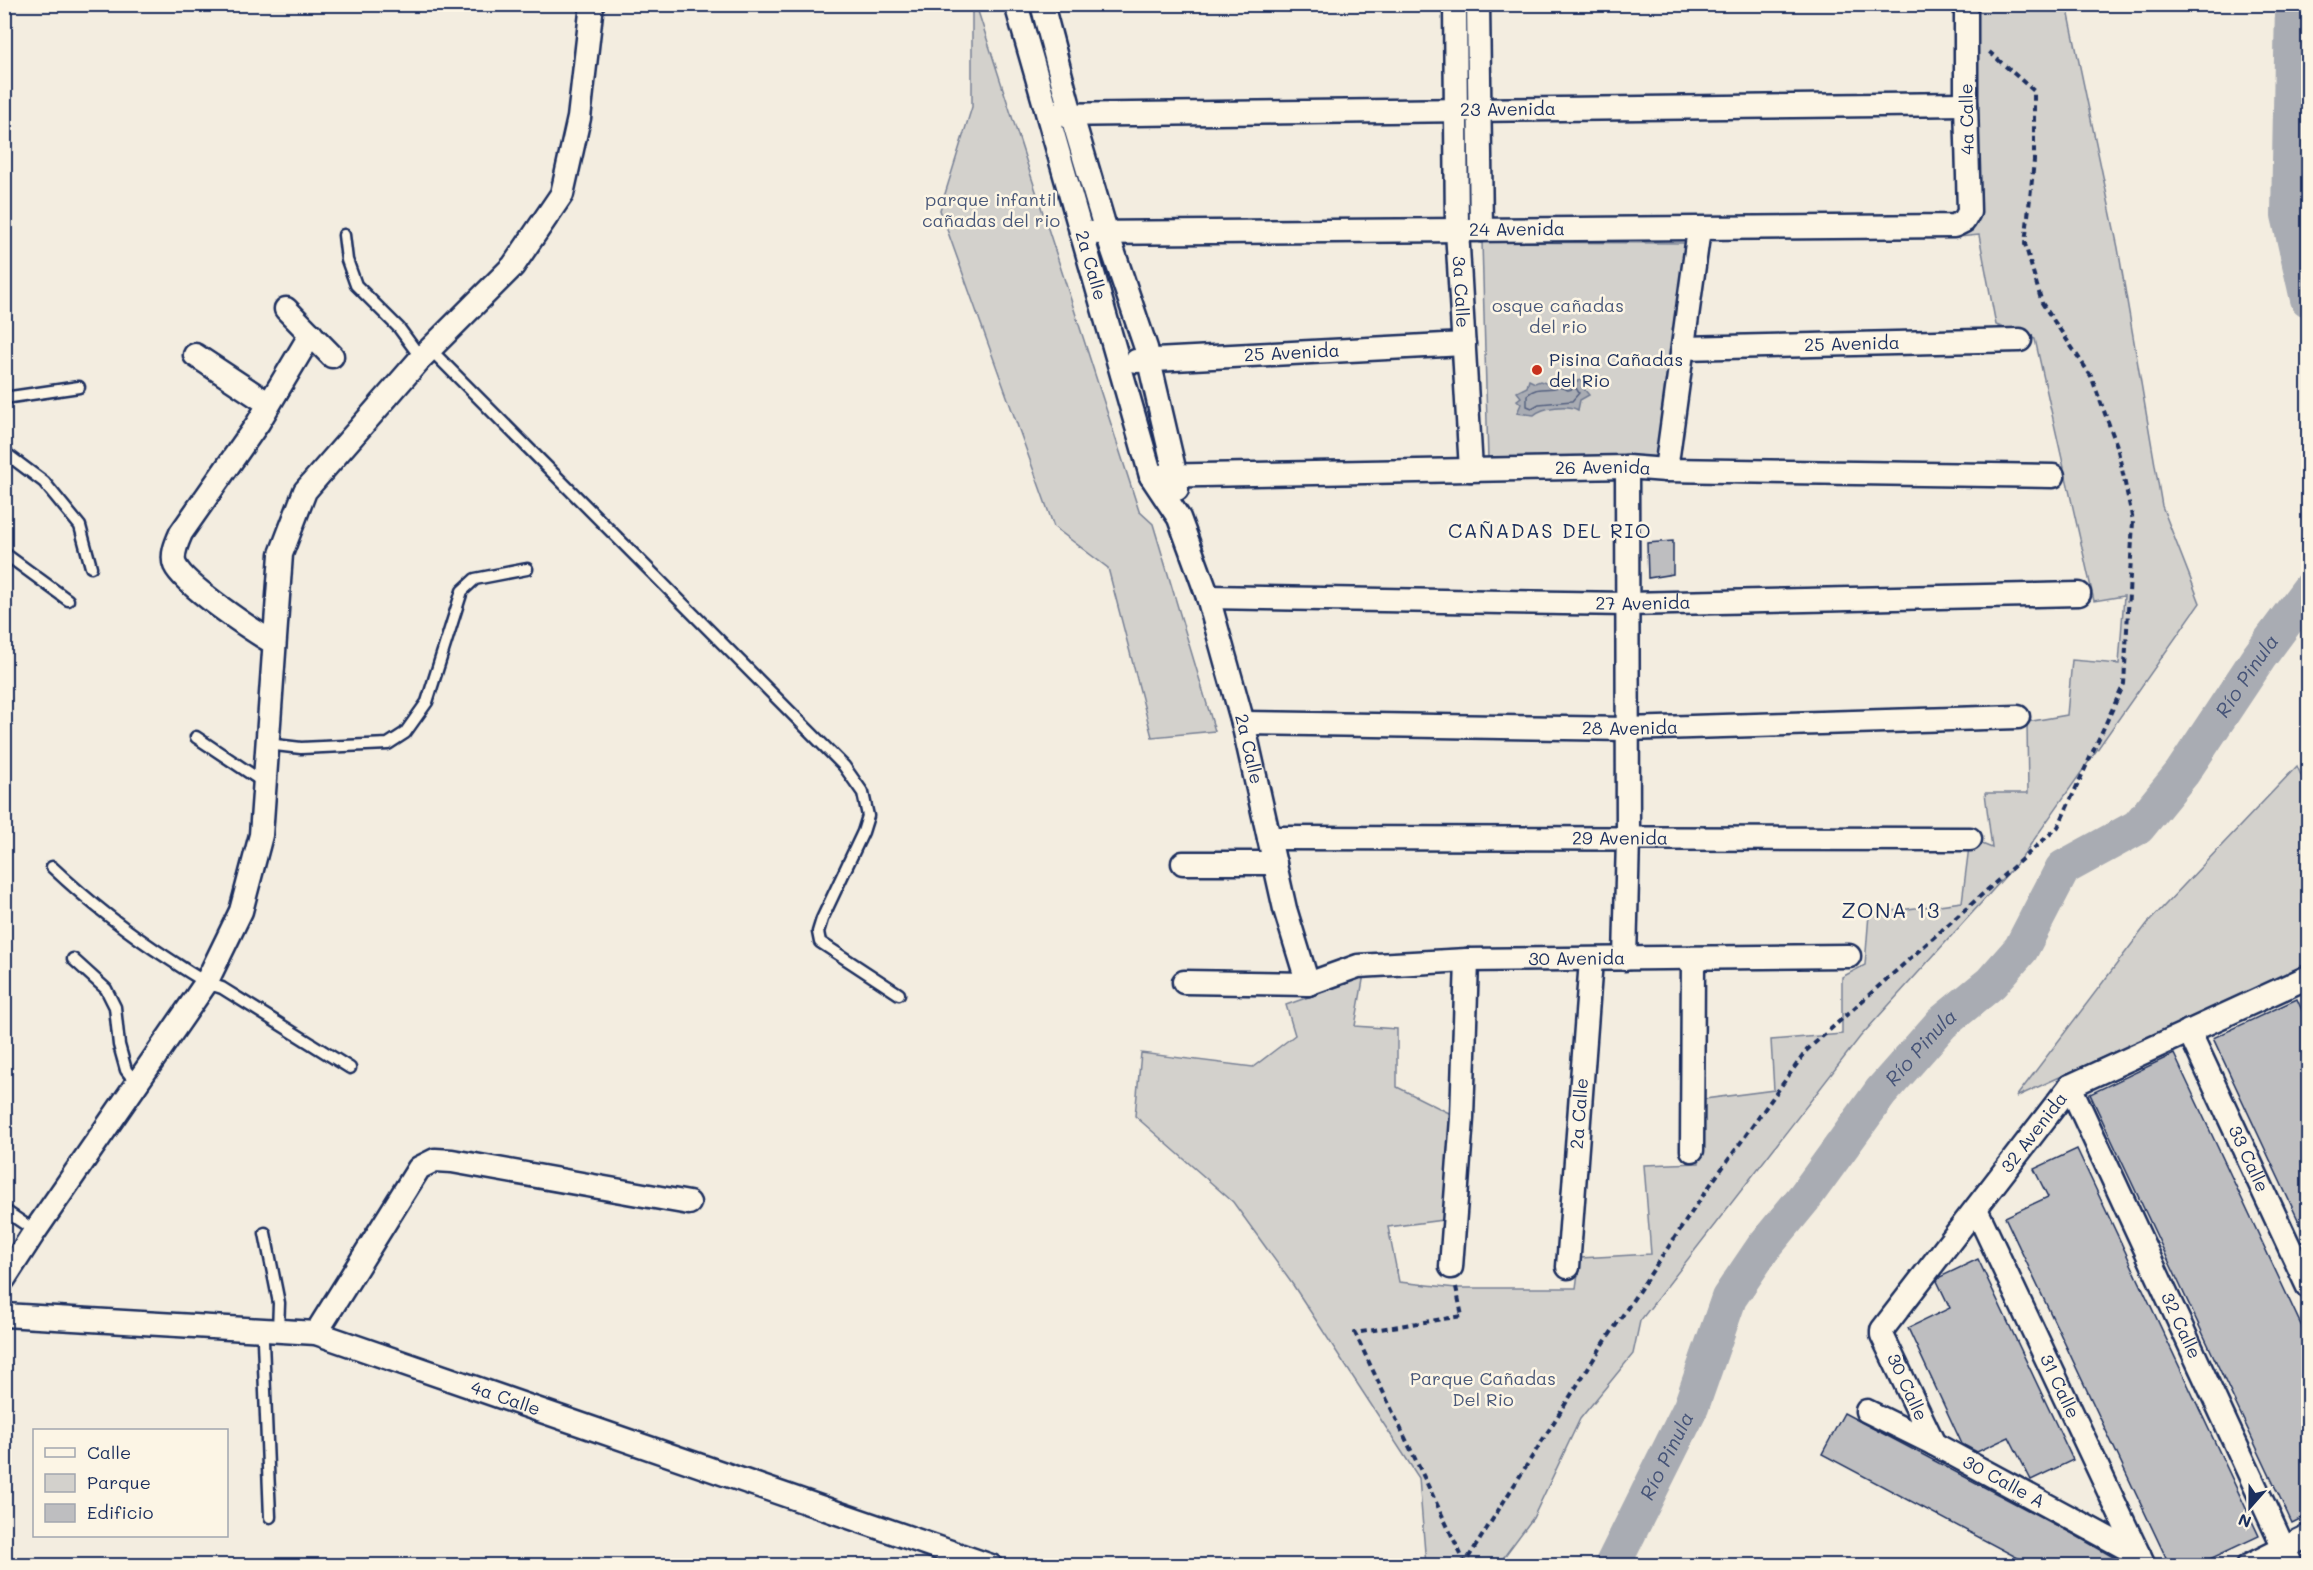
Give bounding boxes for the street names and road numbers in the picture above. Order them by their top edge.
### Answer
street label: 4a Calle [1953,83,1979,155]
street label: 23 Avenida [1460,96,1556,121]
street label: 24 Avenida [1469,216,1565,241]
street label: 2a Calle [1070,228,1113,303]
street label: 3a Calle [1448,255,1476,328]
street label: 25 Avenida [1804,330,1900,356]
street label: 25 Avenida [1243,337,1340,366]
street label: 26 Avenida [1555,454,1652,480]
street label: 27 Avenida [1595,590,1691,615]
street label: 2a Calle [1230,711,1269,786]
street label: 28 Avenida [1582,714,1678,740]
street label: 29 Avenida [1572,825,1668,850]
street label: 30 Avenida [1528,945,1625,970]
street label: 2a Calle [1564,1077,1593,1150]
street label: 32 Avenida [1995,1087,2072,1177]
street label: 33 Calle [2223,1121,2275,1196]
street label: 32 Calle [2156,1288,2207,1362]
street label: 30 Calle [1882,1349,1934,1424]
street label: 31 Calle [2035,1350,2086,1422]
street label: 4a Calle [468,1374,544,1421]
street label: 30 Calle A [1959,1449,2049,1513]

